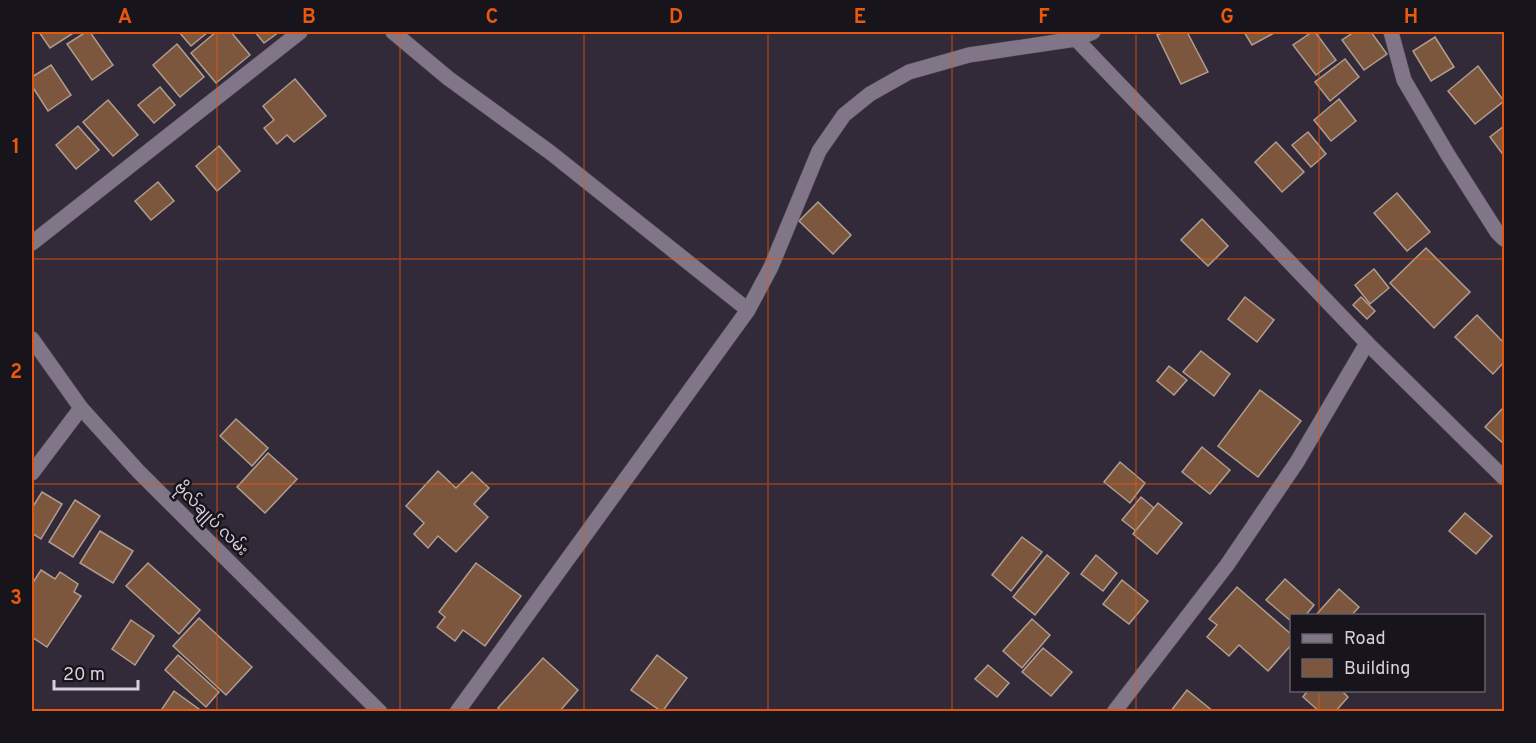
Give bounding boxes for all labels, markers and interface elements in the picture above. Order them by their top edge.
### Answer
text: A [118,5,132,31]
text: B [302,5,316,31]
text: C [486,5,498,31]
text: D [669,5,683,31]
text: E [854,5,866,31]
text: F [1038,5,1050,31]
text: G [1220,5,1234,31]
text: H [1404,5,1418,31]
text: 1 [12,135,20,161]
text: 2 [10,360,22,386]
street label: ဗိုလ်ချုပ် လမ်း [167,476,254,563]
text: 3 [10,586,22,612]
legend [1290,614,1485,692]
text: Road [1344,628,1386,651]
scale bar [54,653,138,691]
text: Building [1344,658,1410,681]
text: 20 m [63,664,105,687]

